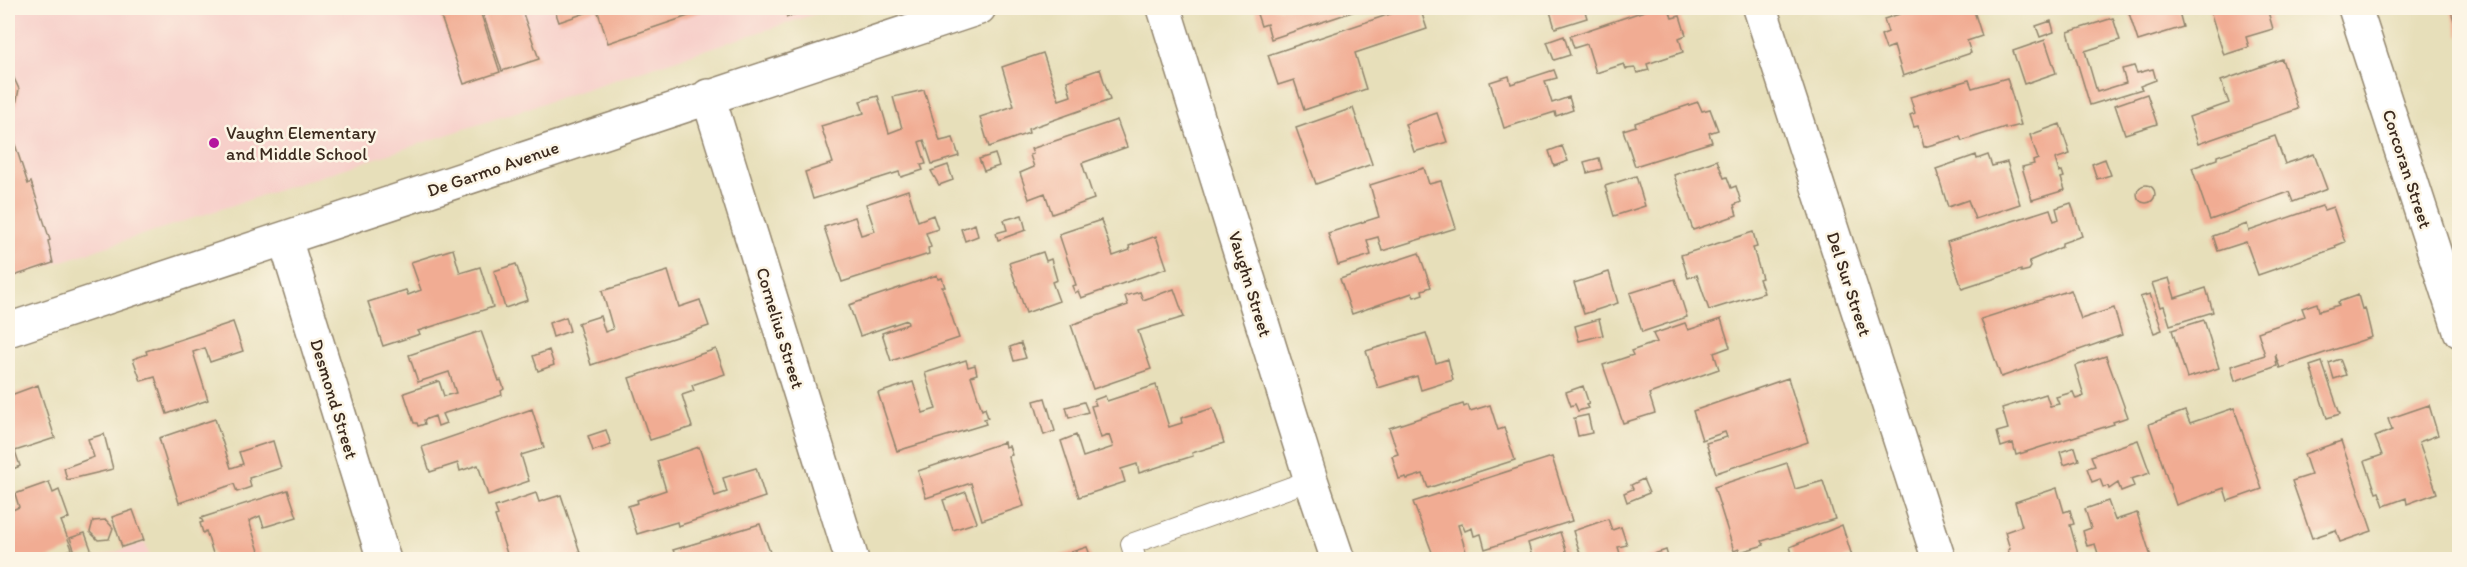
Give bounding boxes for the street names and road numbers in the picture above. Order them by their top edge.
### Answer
street label: Corcoran Street [2377,107,2437,232]
street label: De Garmo Avenue [424,136,562,202]
street label: Vaughn Street [1223,229,1277,340]
street label: Del Sur Street [1822,229,1876,339]
street label: Cornelius Street [751,265,809,392]
street label: Desmond Street [305,336,363,462]

